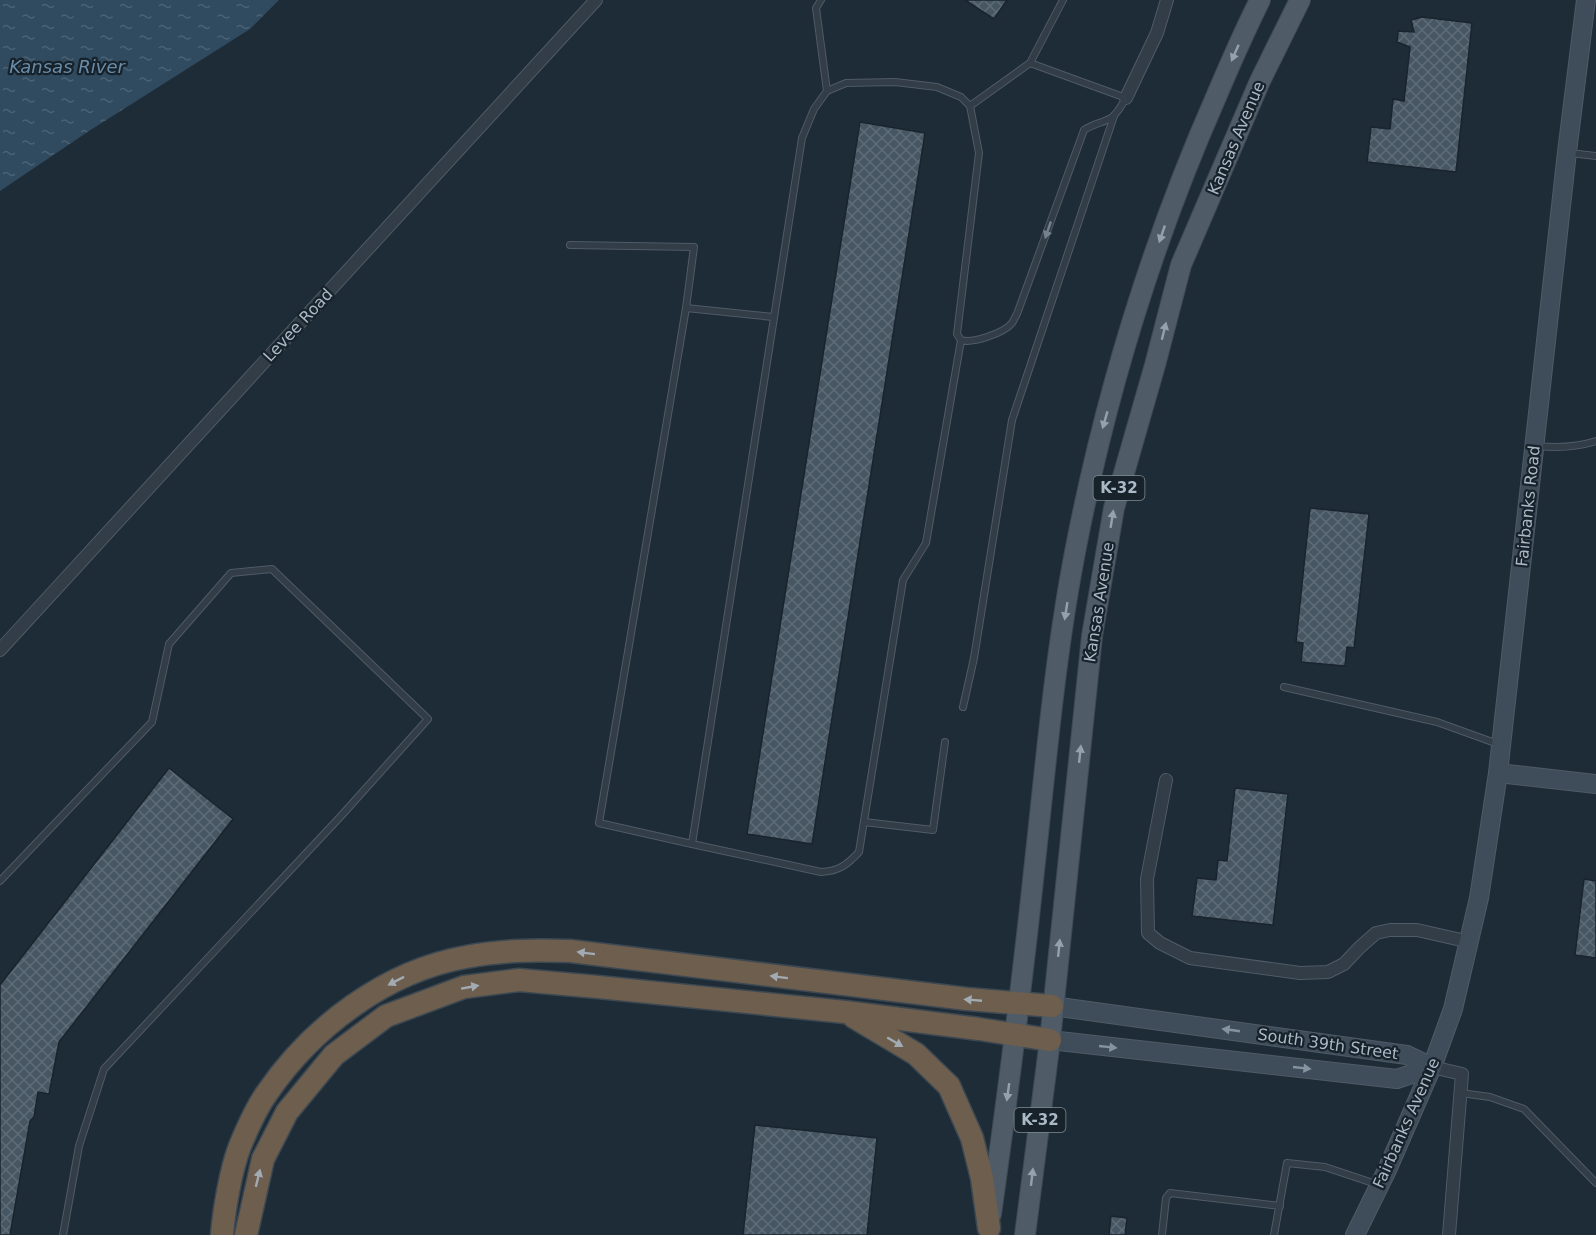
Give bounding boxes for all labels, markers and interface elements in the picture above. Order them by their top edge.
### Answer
one-way arrow [1230,44,1240,62]
water label: Kansas River [9,56,126,77]
street label: Kansas Avenue [1204,79,1268,197]
one-way arrow [1042,221,1052,239]
one-way arrow [1157,225,1167,243]
street label: Levee Road [259,285,337,365]
one-way arrow [1159,322,1169,340]
one-way arrow [1100,411,1110,429]
street label: Fairbanks Road [1512,445,1544,567]
road number: K-32 [1094,476,1144,500]
one-way arrow [1108,509,1117,528]
street label: Kansas Avenue [1080,541,1118,663]
one-way arrow [1061,601,1070,620]
one-way arrow [1075,744,1085,763]
one-way arrow [1054,938,1063,957]
one-way arrow [576,949,595,958]
one-way arrow [770,972,789,981]
one-way arrow [387,976,405,986]
one-way arrow [461,982,480,991]
one-way arrow [964,995,983,1005]
street label: South 39th Street [1256,1025,1400,1063]
one-way arrow [1222,1026,1241,1035]
one-way arrow [887,1036,904,1046]
one-way arrow [1098,1042,1117,1051]
street label: Fairbanks Avenue [1369,1055,1443,1191]
one-way arrow [1292,1064,1311,1073]
one-way arrow [1003,1083,1012,1102]
road number: K-32 [1014,1108,1066,1132]
one-way arrow [1028,1167,1037,1186]
one-way arrow [254,1169,264,1187]

